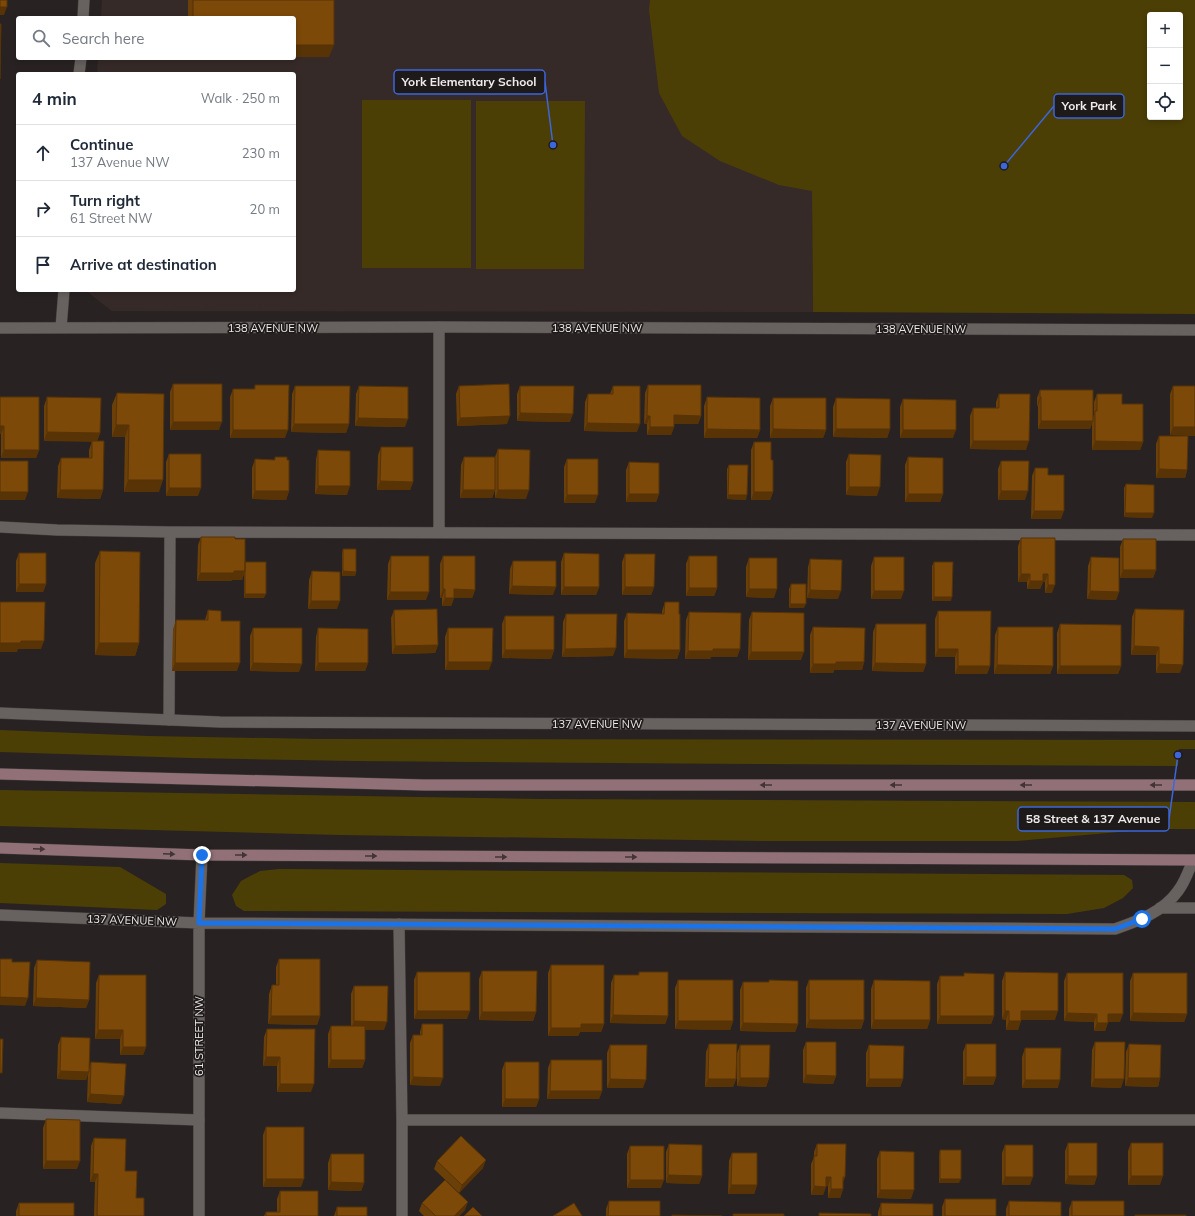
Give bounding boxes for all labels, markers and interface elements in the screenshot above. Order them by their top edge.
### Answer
map controls [1147,12,1183,120]
button: + [1147,12,1183,48]
search box [16,16,296,60]
icon: search [30,27,52,49]
text: Search here [62,29,144,48]
button: − [1147,48,1183,84]
callout: York Elementary School [394,70,545,94]
text: York Elementary School [401,74,536,89]
button: locate [1147,84,1183,120]
text: 4 min [32,88,77,109]
text: Walk · 250 m [201,90,280,106]
callout: York Park [1054,94,1124,118]
text: York Park [1061,98,1117,113]
text: Continue [70,135,133,154]
icon: ahead [32,142,54,164]
text: 230 m [242,145,280,161]
text: 137 Avenue NW [70,154,170,170]
text: Turn right [70,191,140,210]
icon: right [32,198,54,220]
text: 20 m [250,201,280,217]
text: 61 Street NW [70,210,153,226]
icon: arrive [32,254,54,276]
text: Arrive at destination [70,255,217,274]
street label: 138 AVENUE NW [228,321,318,335]
street label: 138 AVENUE NW [552,321,642,335]
street label: 138 AVENUE NW [876,322,966,336]
street label: 137 AVENUE NW [552,717,642,731]
street label: 137 AVENUE NW [876,718,966,732]
one-way arrow [759,782,772,788]
one-way arrow [889,782,902,788]
one-way arrow [1019,782,1032,788]
one-way arrow [1149,782,1162,788]
callout: 58 Street & 137 Avenue [1018,807,1169,831]
text: 58 Street & 137 Avenue [1026,811,1161,826]
one-way arrow [33,846,46,852]
route end [193,846,211,864]
one-way arrow [163,851,176,857]
one-way arrow [235,852,248,858]
one-way arrow [365,853,378,859]
one-way arrow [495,854,508,860]
one-way arrow [625,854,638,860]
route start [1133,910,1151,928]
street label: 137 AVENUE NW [87,911,177,929]
street label: 61 STREET NW [192,996,206,1076]

